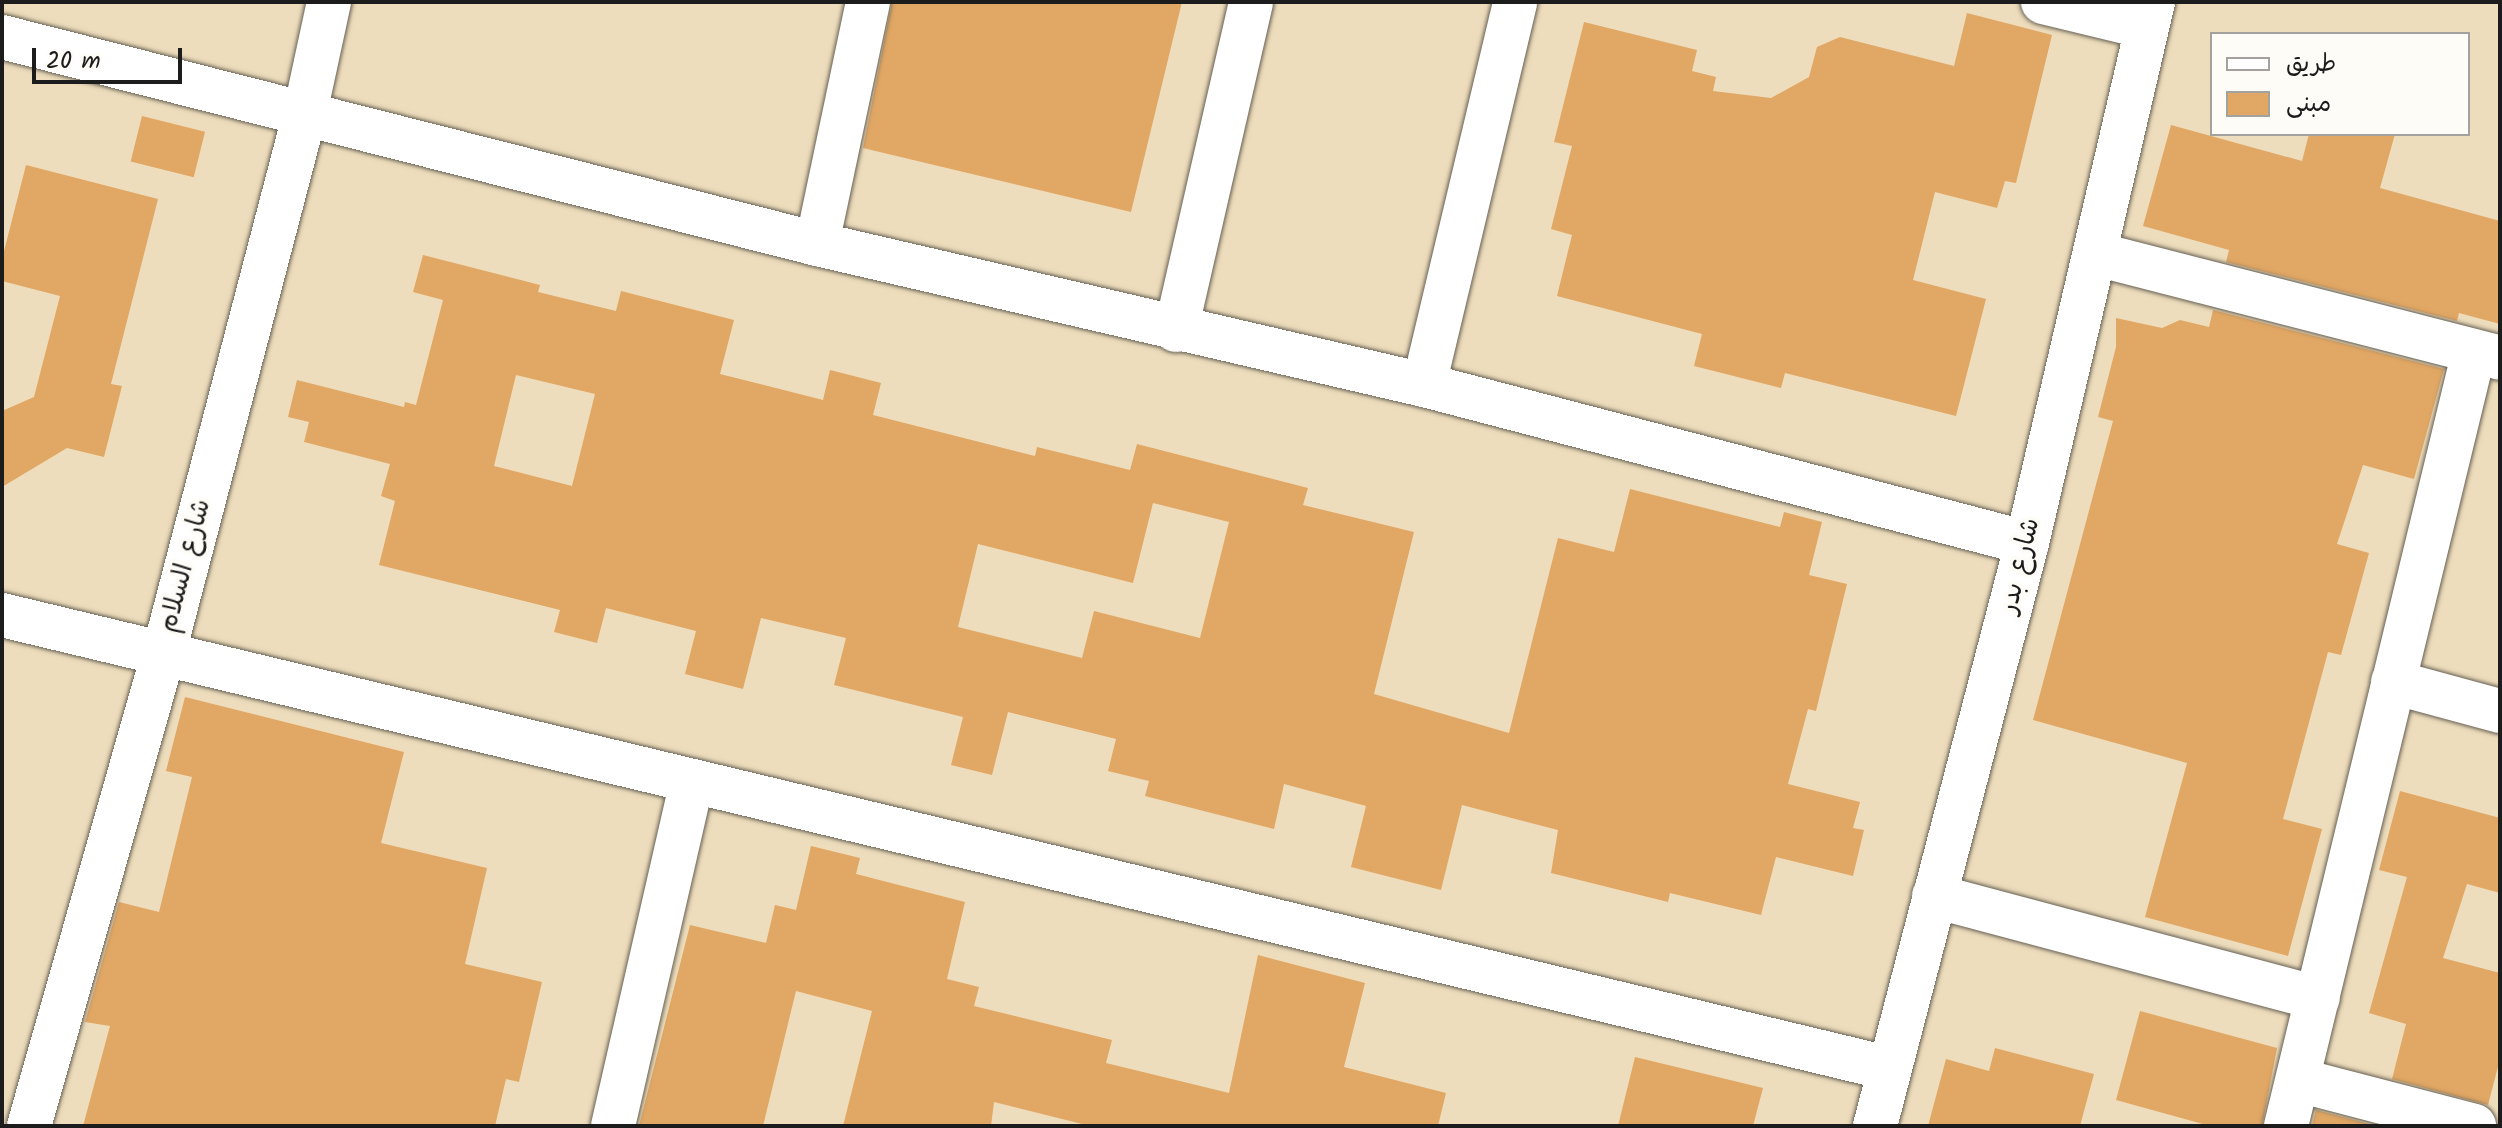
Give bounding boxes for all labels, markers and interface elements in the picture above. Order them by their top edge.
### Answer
scale bar [36,32,186,82]
legend [2210,32,2470,136]
text: 20 m [46,42,101,81]
text: طريق [2286,45,2336,84]
text: مبنى [2286,85,2331,124]
street label: شارع السلام [153,496,219,636]
street label: شارع بدر [1994,515,2048,617]

